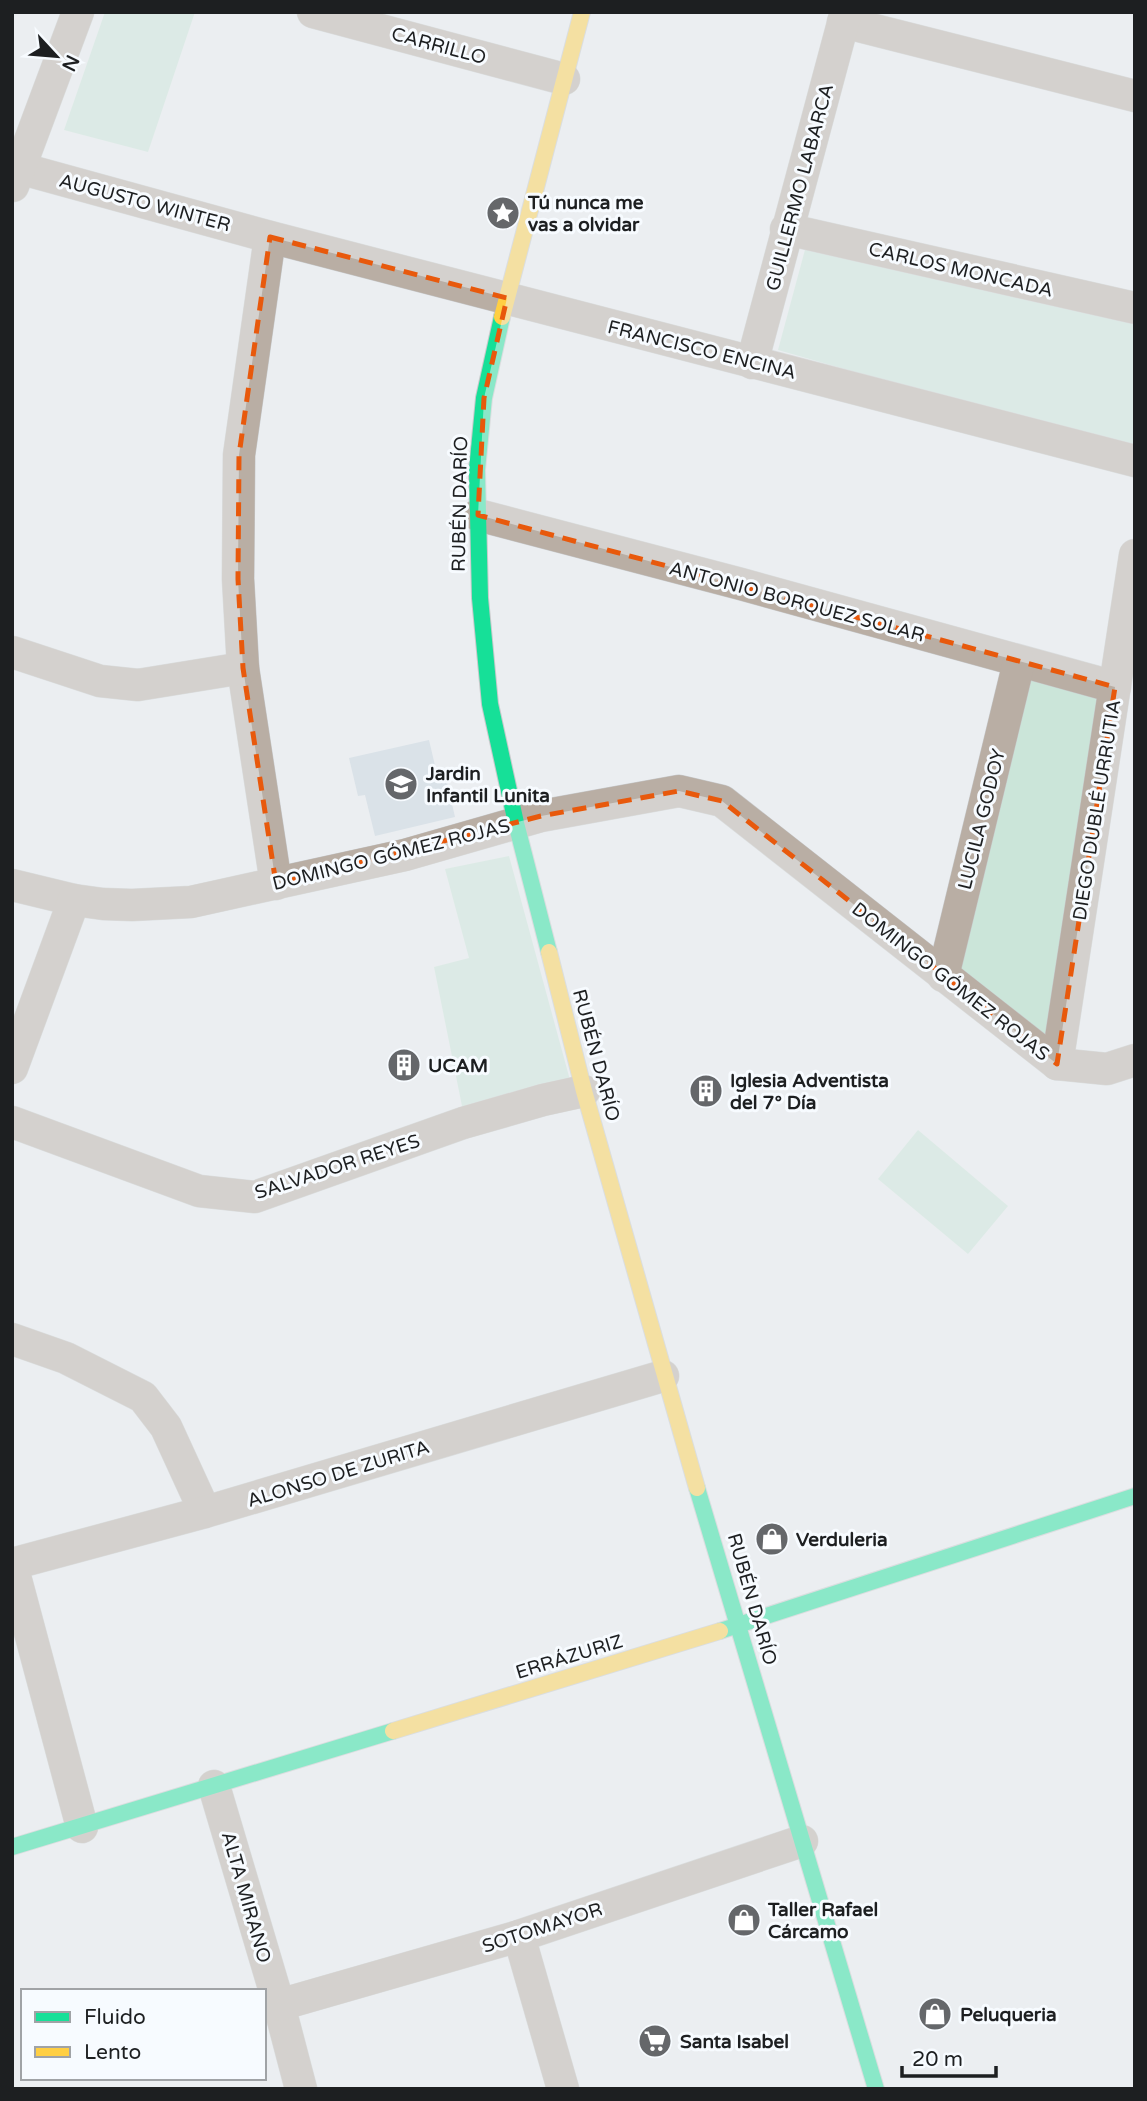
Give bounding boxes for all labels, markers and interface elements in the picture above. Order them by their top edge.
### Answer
north arrow [21,21,91,91]
street label: CARRILLO [389,23,489,69]
text: N [57,51,84,75]
street label: GUILLERMO LABARCA [762,81,838,293]
street label: AUGUSTO WINTER [57,169,233,236]
place label: Tú nunca me vas a olvidar [527,192,644,236]
place icon: Tú nunca me vas a olvidar [484,194,522,232]
street label: CARLOS MONCADA [866,238,1055,302]
street label: FRANCISCO ENCINA [605,316,798,384]
street label: RUBÉN DARÍO [447,436,472,572]
street label: ANTONIO BORQUEZ SOLAR [667,557,927,647]
street label: DIEGO DUBLÉ URRUTIA [1069,698,1125,922]
street label: LUCILA GODOY [954,747,1010,892]
place label: Jardin Infantil Lunita [425,763,550,807]
school or university icon: Jardin Infantil Lunita [382,765,420,803]
street label: DOMINGO GÓMEZ ROJAS [270,814,512,895]
street label: DOMINGO GÓMEZ ROJAS [847,897,1054,1066]
street label: RUBÉN DARÍO [568,986,625,1124]
building icon: UCAM [385,1046,423,1084]
place label: UCAM [428,1055,488,1077]
place label: Iglesia Adventista del 7° Día [730,1070,889,1114]
building icon: Iglesia Adventista del 7° Día [687,1072,725,1110]
street label: SALVADOR REYES [252,1130,423,1204]
street label: ALONSO DE ZURITA [245,1436,432,1512]
shop icon: Verduleria [753,1520,791,1558]
place label: Verduleria [796,1529,888,1551]
street label: RUBÉN DARÍO [723,1531,782,1668]
street label: ERRÁZURIZ [513,1629,626,1684]
street label: ALTA MIRANO [217,1829,275,1965]
street label: SOTOMAYOR [479,1898,605,1958]
place label: Taller Rafael Cárcamo [767,1899,878,1943]
shop icon: Taller Rafael Cárcamo [725,1901,763,1939]
legend [21,1989,266,2080]
shop icon: Peluqueria [916,1995,954,2033]
place label: Peluqueria [960,2004,1057,2027]
text: Fluido [84,2005,146,2030]
supermarket icon: Santa Isabel [636,2022,674,2060]
place label: Santa Isabel [680,2031,789,2053]
scale bar [902,2035,996,2078]
text: Lento [84,2040,141,2065]
text: 20 m [912,2047,963,2072]

